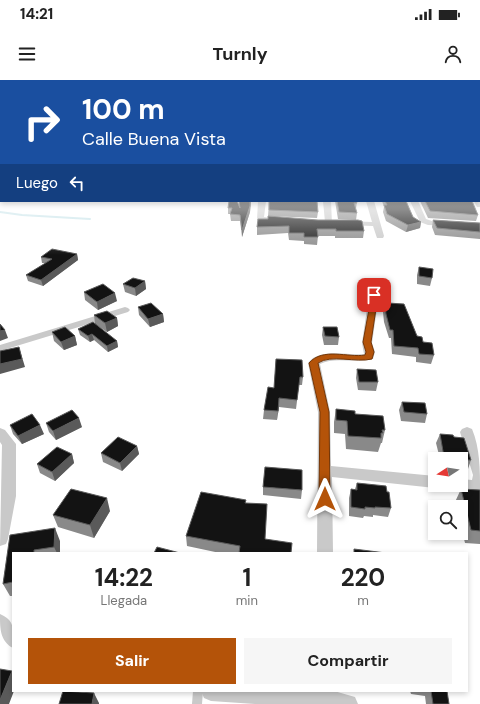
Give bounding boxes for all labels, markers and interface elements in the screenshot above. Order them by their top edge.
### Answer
text: 14:21 [20,4,53,24]
text: Turnly [212,42,268,66]
icon: menu [16,43,38,65]
icon: person [442,43,464,65]
text: 100 m [82,91,165,128]
icon: right [16,96,68,148]
text: Calle Buena Vista [82,127,226,151]
icon: left [66,172,88,194]
text: Luego [16,173,58,193]
pin [357,278,391,312]
icon: arrive [363,284,385,306]
north arrow [428,452,468,492]
map controls [428,452,468,540]
position arrow [304,478,346,520]
button: search [428,500,468,540]
text: 14:22 [95,562,153,593]
text: 1 [242,562,251,593]
text: 220 [341,562,385,593]
text: Llegada [101,592,147,609]
text: min [236,592,258,609]
text: m [357,592,369,609]
button: Salir [28,638,236,684]
button: Compartir [244,638,452,684]

